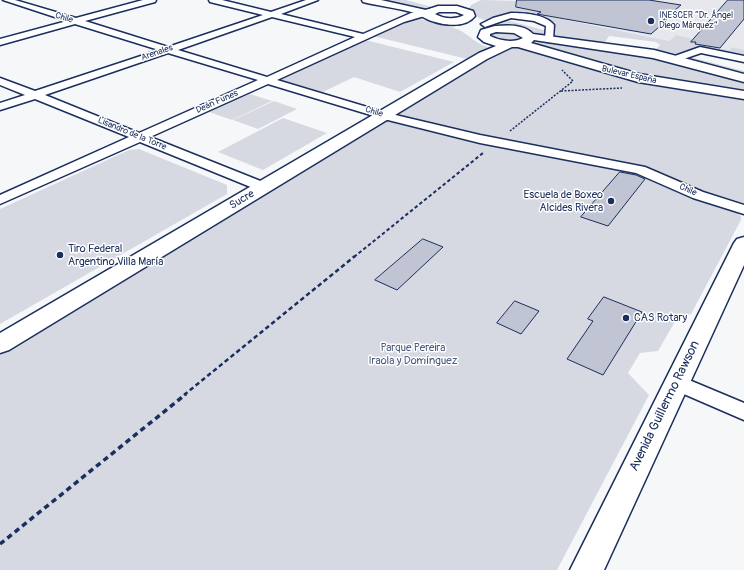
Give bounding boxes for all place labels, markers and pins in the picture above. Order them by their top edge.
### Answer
place label: INESCER “Dr. Ángel Diego Márquez” [659,11,733,32]
marker: INESCER “Dr. Ángel Diego Márquez” [646,16,656,26]
place label: Escuela de Boxeo Alcides Rivera [524,188,603,214]
marker: Escuela de Boxeo Alcides Rivera [606,196,616,206]
place label: Tiro Federal Argentino Villa María [68,242,163,268]
marker: Tiro Federal Argentino Villa María [55,250,65,260]
place label: CAS Rotary [634,311,687,325]
marker: CAS Rotary [621,313,631,323]

